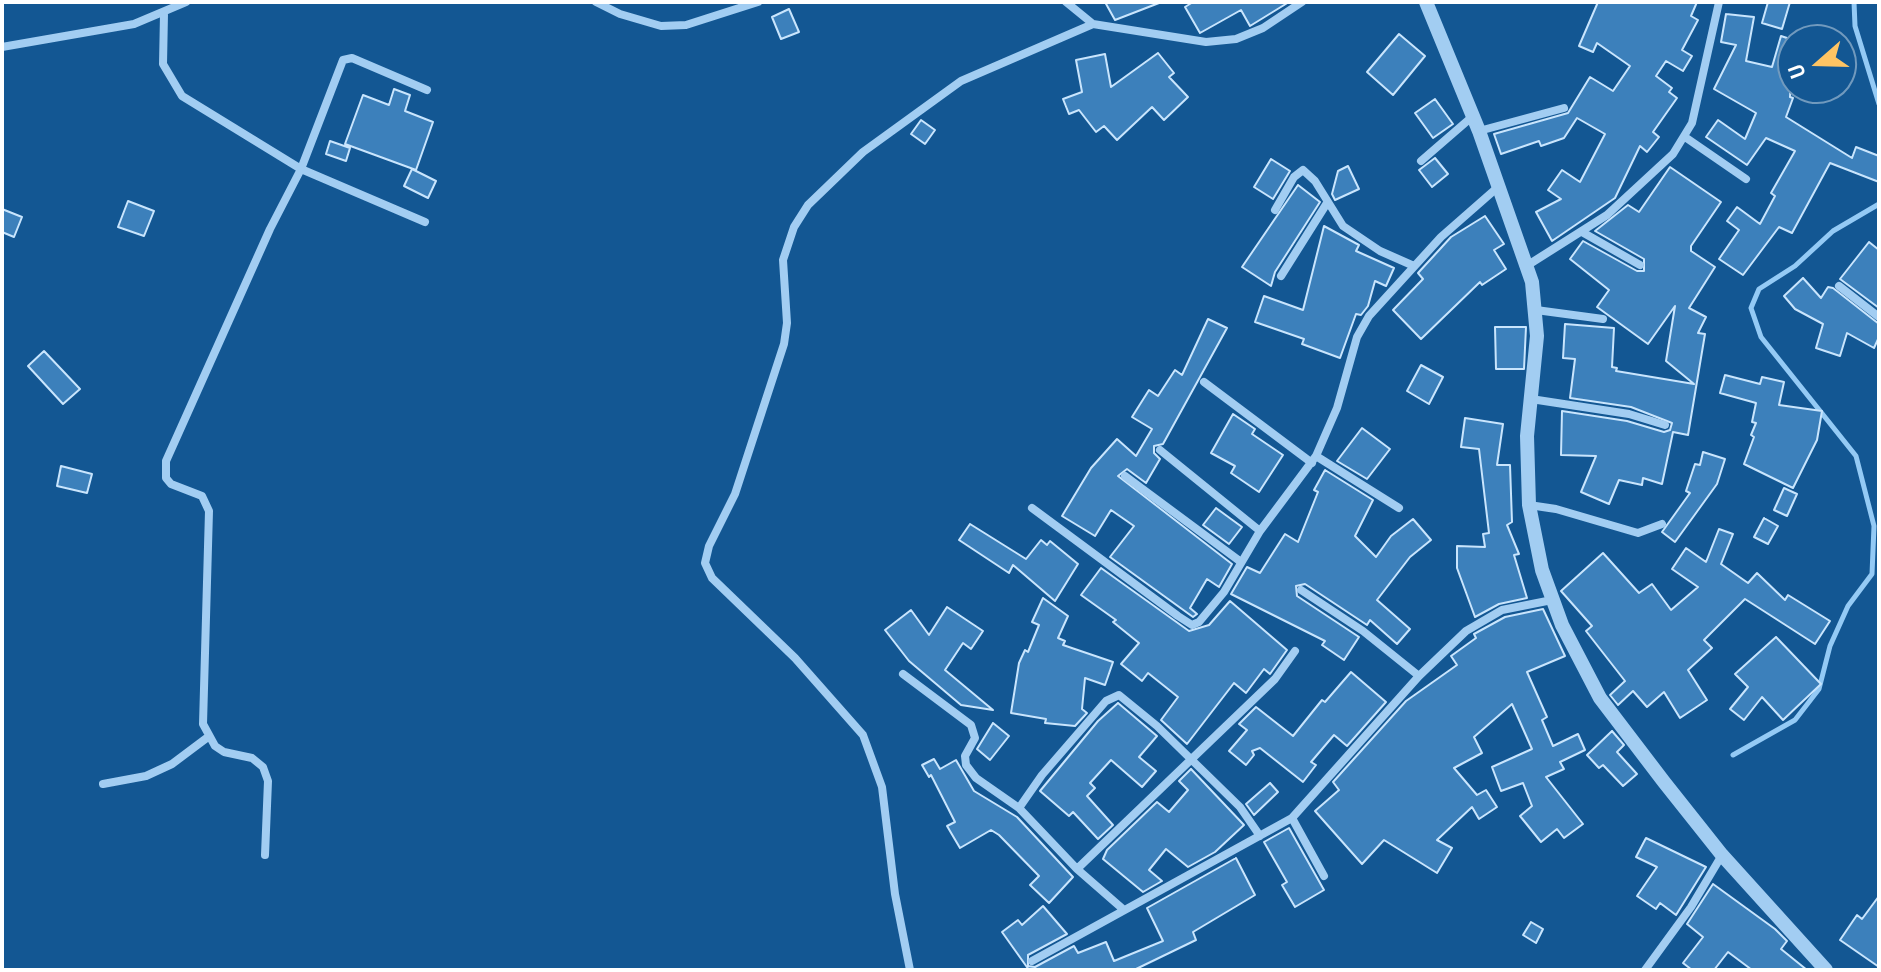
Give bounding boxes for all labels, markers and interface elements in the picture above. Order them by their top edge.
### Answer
north arrow [1777,24,1857,104]
text: U [1780,60,1813,83]

